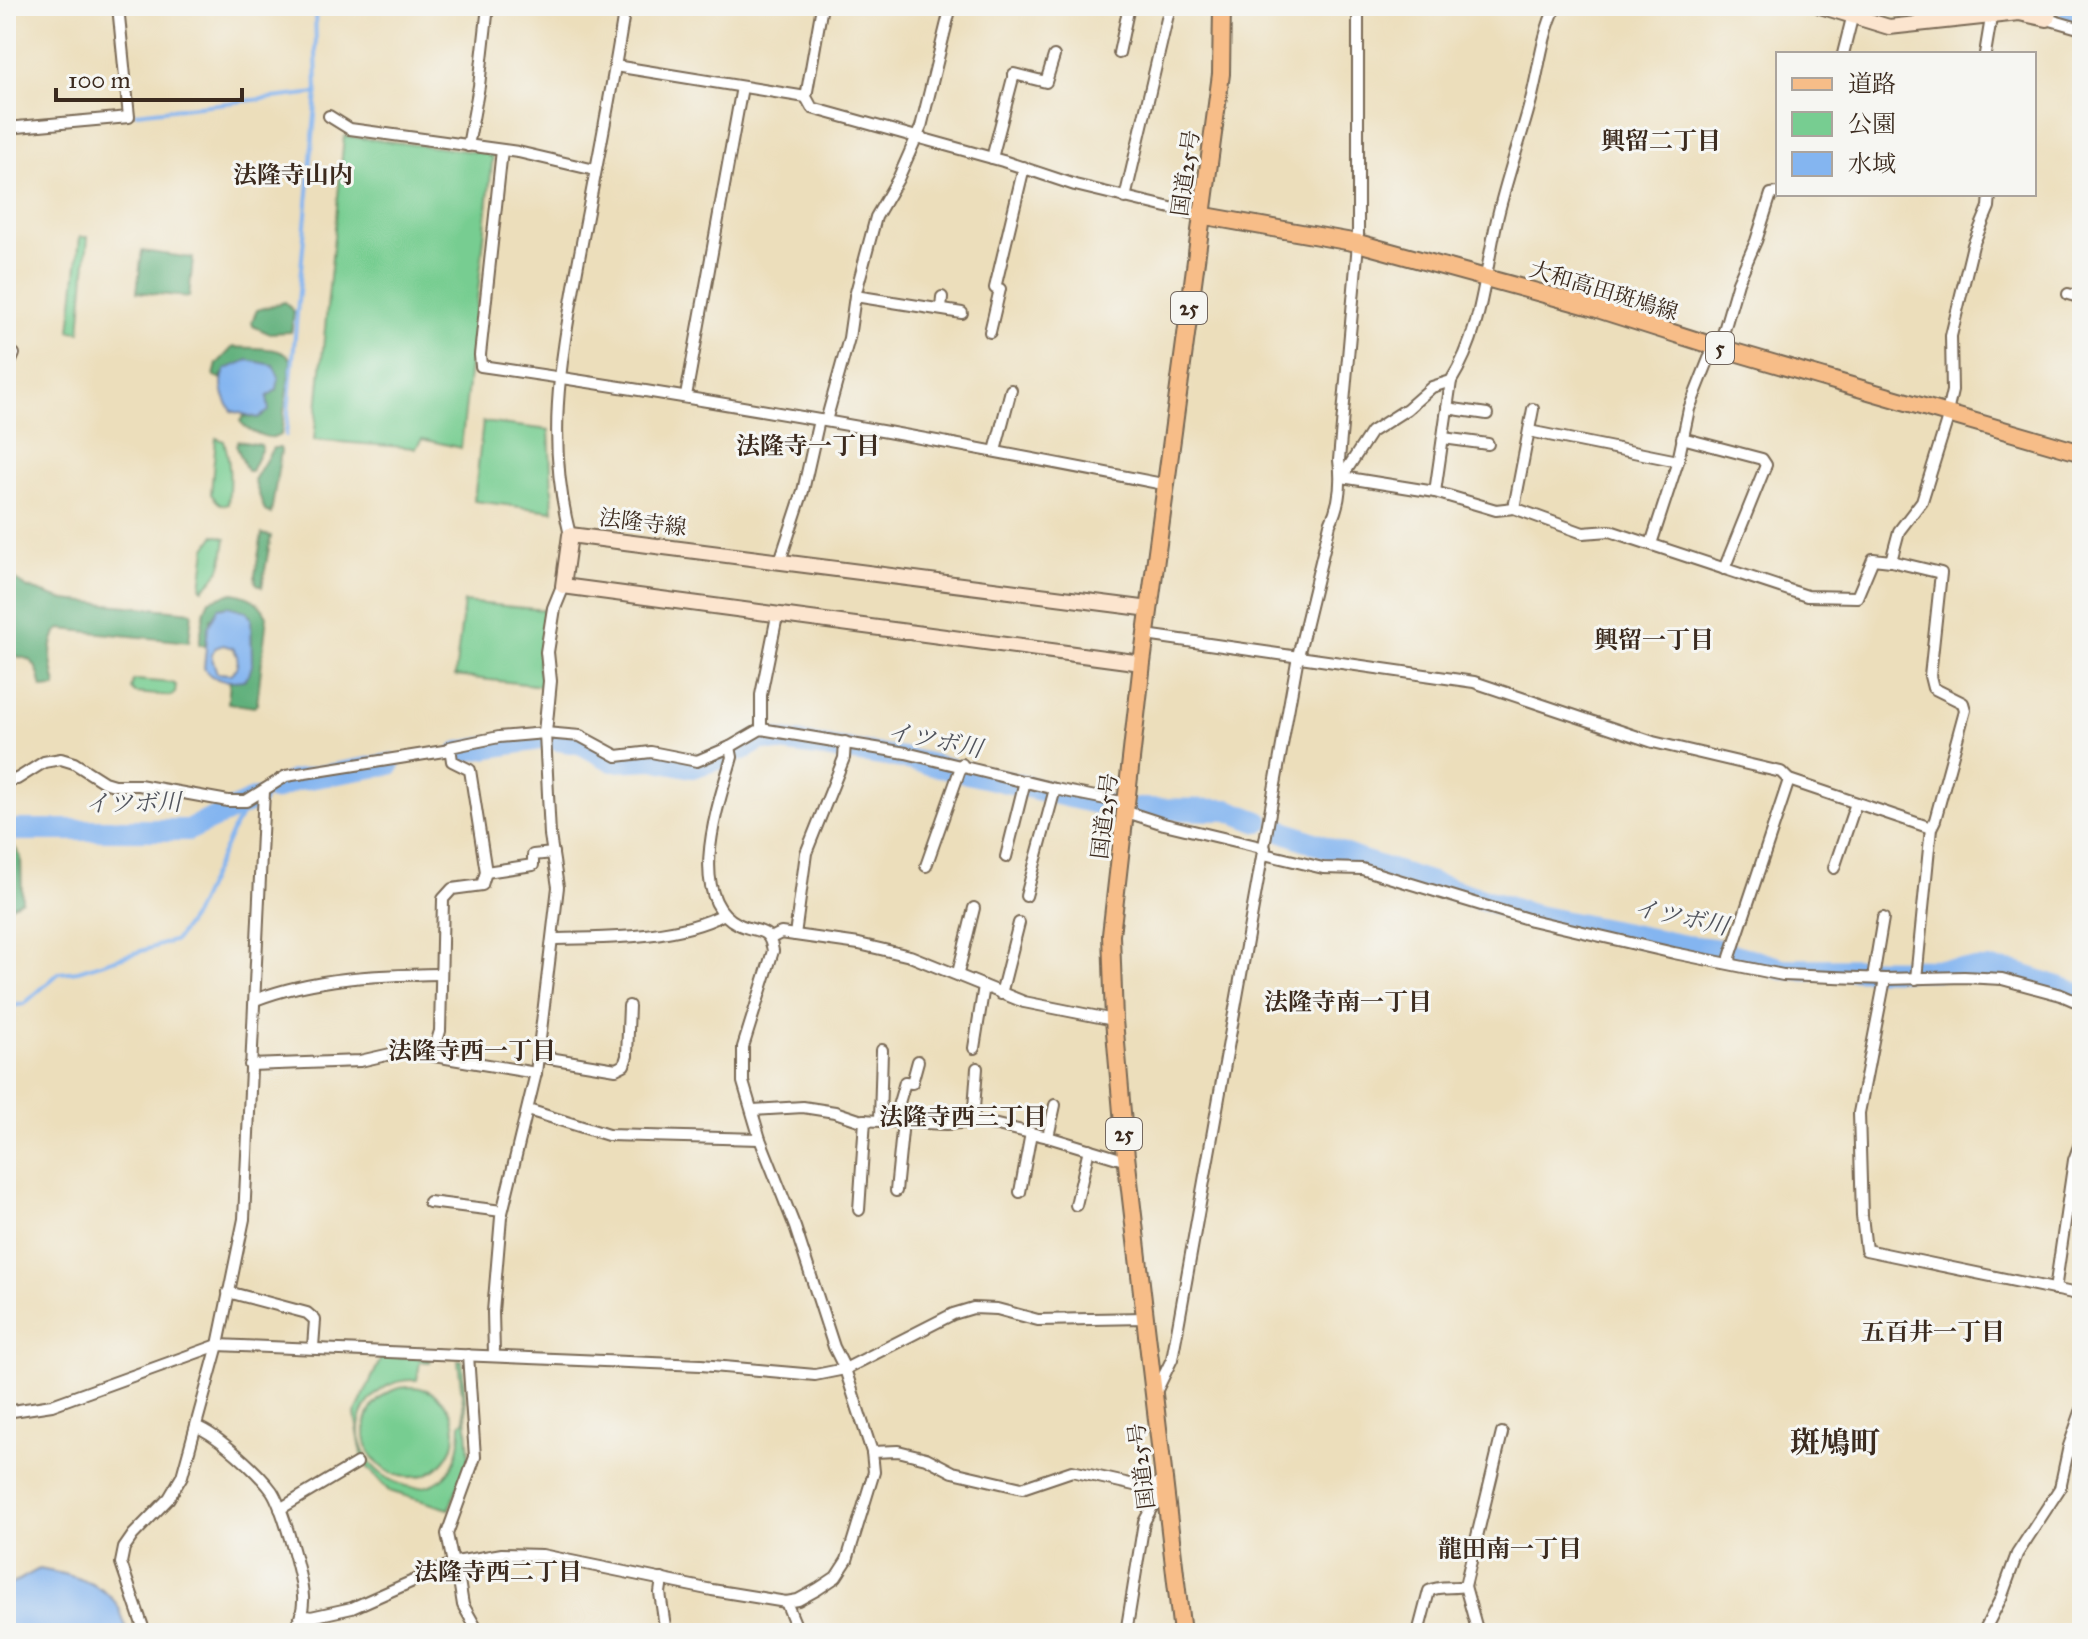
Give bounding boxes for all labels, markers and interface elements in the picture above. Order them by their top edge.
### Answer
scale bar [56,52,242,102]
legend [1776,52,2036,196]
text: 100 m [68,65,131,95]
text: 道路 [1848,69,1896,99]
text: 公園 [1848,109,1896,139]
district label: 興留二丁目 [1601,126,1721,156]
street label: 国道25号 [1166,128,1205,218]
text: 水域 [1848,149,1896,179]
district label: 法隆寺山内 [233,160,353,190]
street label: 大和高田斑鳩線 [1526,255,1681,326]
road number: 25 [1171,292,1207,324]
road number: 5 [1706,332,1734,364]
district label: 法隆寺一丁目 [736,431,880,461]
street label: 法隆寺線 [598,504,688,541]
district label: 興留一丁目 [1594,625,1714,655]
water label: イツボ川 [885,716,988,764]
street label: 国道25号 [1086,771,1123,861]
water label: イツボ川 [85,787,184,819]
water label: イツボ川 [1631,892,1734,942]
district label: 法隆寺南一丁目 [1264,987,1432,1017]
district label: 法隆寺西一丁目 [388,1036,556,1066]
district label: 法隆寺西三丁目 [879,1102,1047,1132]
road number: 25 [1106,1118,1142,1150]
district label: 五百井一丁目 [1861,1317,2005,1347]
street label: 国道25号 [1123,1421,1160,1511]
district label: 斑鳩町 [1790,1425,1880,1461]
district label: 龍田南一丁目 [1438,1534,1582,1564]
district label: 法隆寺西二丁目 [414,1557,582,1587]

